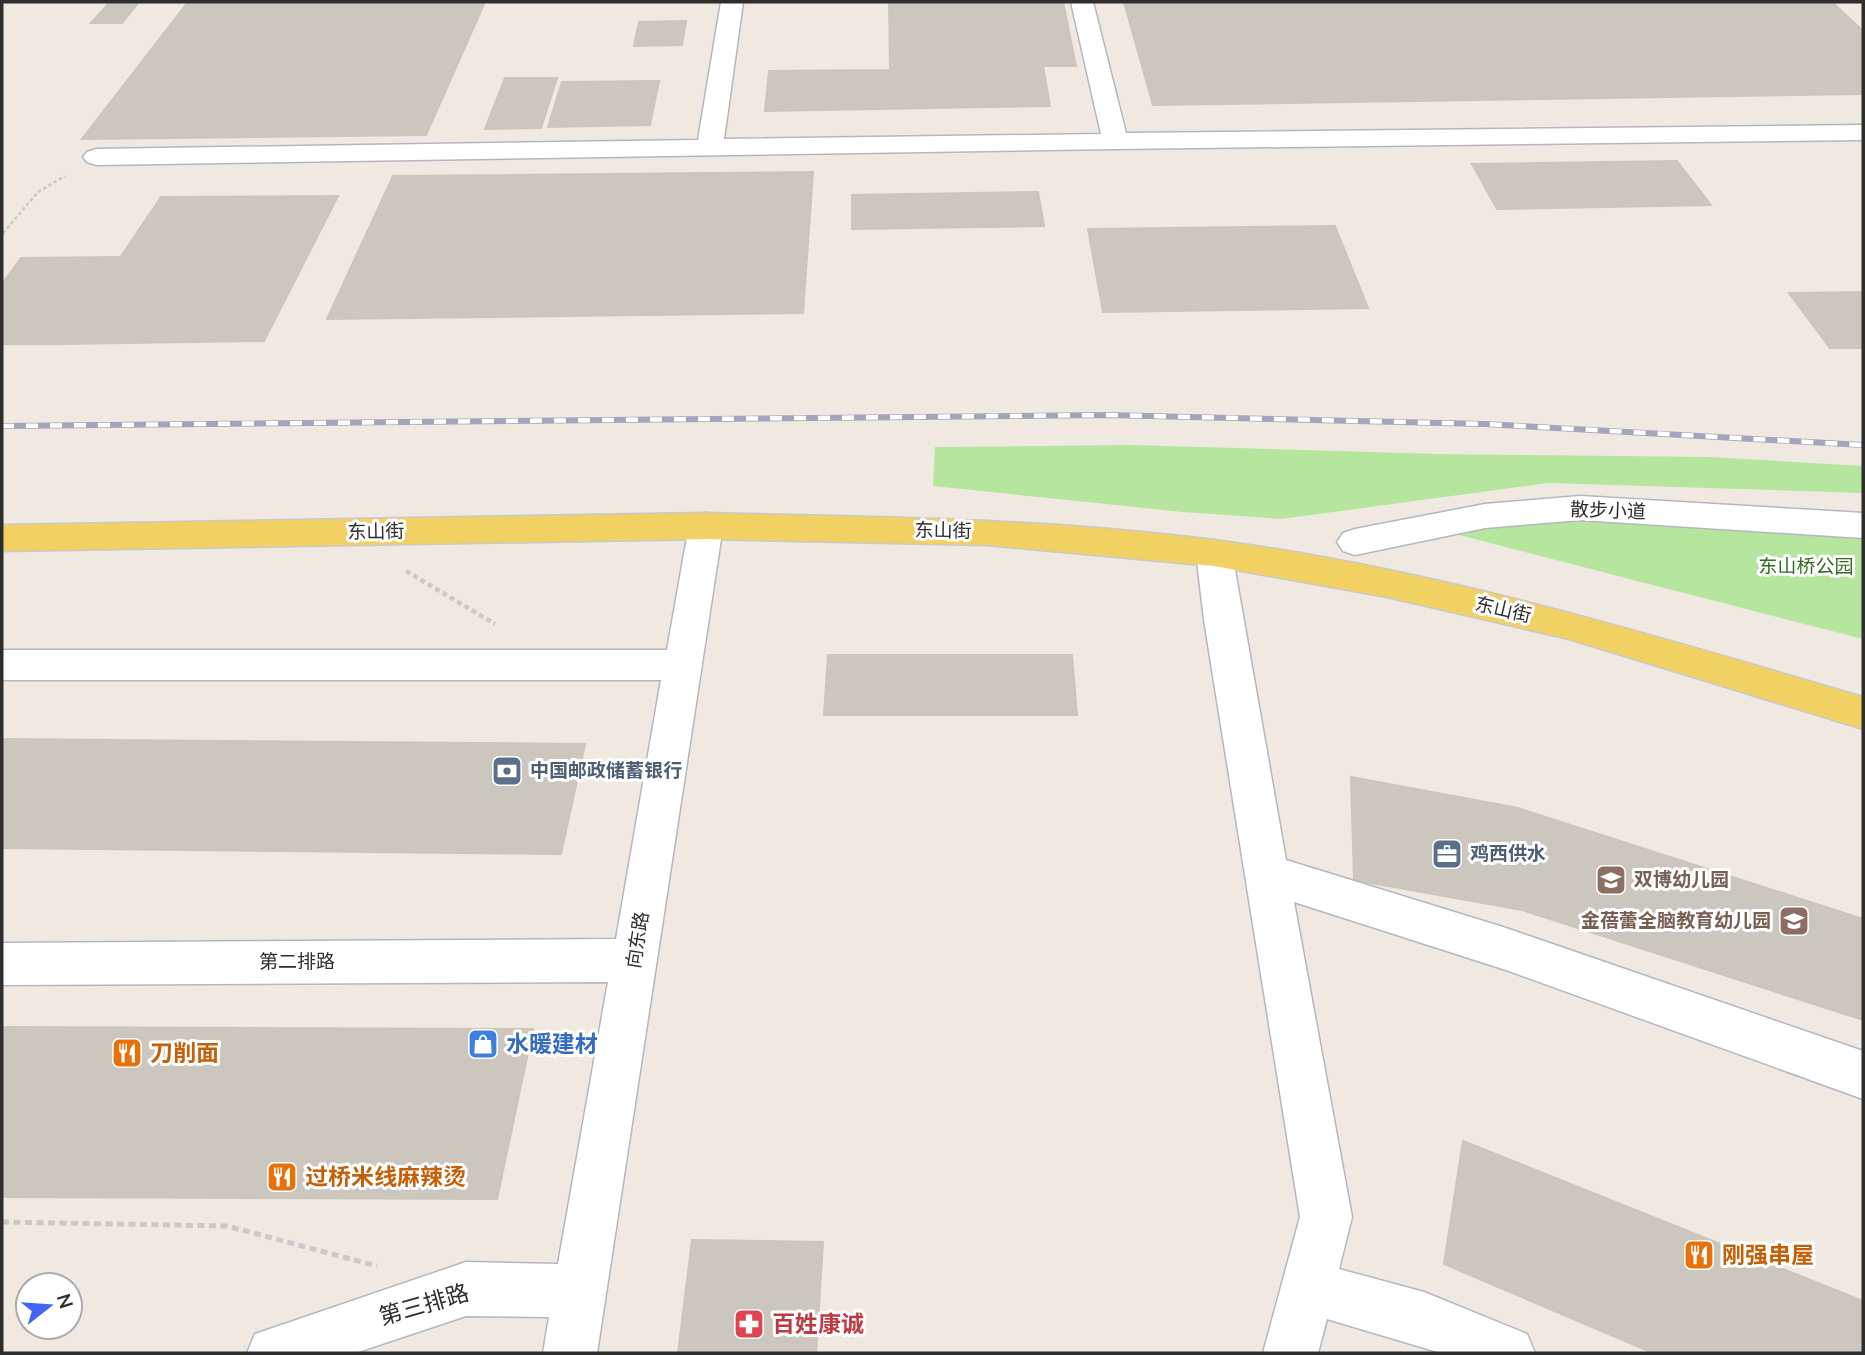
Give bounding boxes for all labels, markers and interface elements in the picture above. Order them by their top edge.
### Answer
street label: 散步小道 [1570,497,1646,525]
street label: 东山街 [914,518,972,544]
street label: 东山街 [347,519,405,545]
park label: 东山桥公园 [1758,554,1854,580]
street label: 东山街 [1472,591,1534,629]
bank icon: 中国邮政储蓄银行 [490,754,524,788]
place label: 中国邮政储蓄银行 [530,758,682,784]
office icon: 鸡西供水 [1430,837,1464,871]
place label: 鸡西供水 [1470,841,1546,867]
school or university icon: 双博幼儿园 [1594,863,1628,897]
place label: 双博幼儿园 [1634,867,1729,893]
school or university icon: 金蓓蕾全脑教育幼儿园 [1777,904,1811,938]
place label: 金蓓蕾全脑教育幼儿园 [1581,908,1771,934]
street label: 向东路 [621,910,655,970]
street label: 第二排路 [259,949,335,975]
shop icon: 水暖建材 [466,1027,500,1061]
place label: 水暖建材 [506,1029,598,1060]
restaurant icon: 刀削面 [110,1036,144,1070]
place label: 刀削面 [150,1038,219,1069]
restaurant icon: 过桥米线麻辣烫 [265,1160,299,1194]
place label: 过桥米线麻辣烫 [305,1162,466,1193]
restaurant icon: 刚强串屋 [1682,1238,1716,1272]
place label: 刚强串屋 [1722,1240,1814,1271]
north arrow [14,1271,84,1341]
street label: 第三排路 [376,1277,472,1333]
text: N [50,1291,79,1312]
pharmacy icon: 百姓康诚 [732,1307,766,1341]
place label: 百姓康诚 [772,1309,864,1340]

